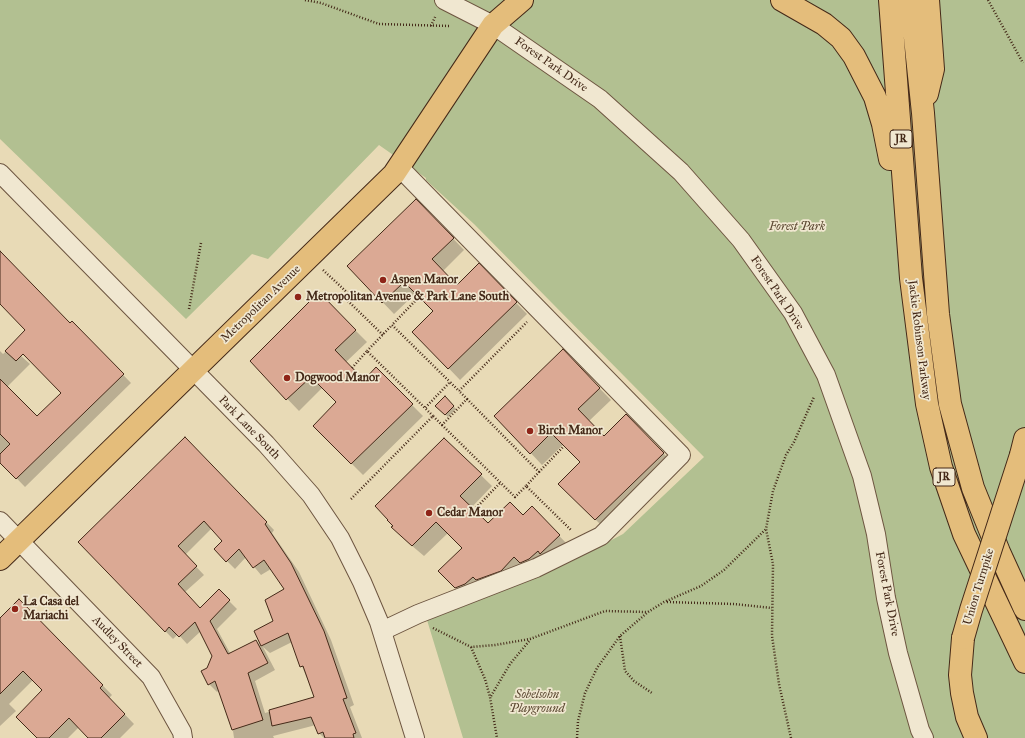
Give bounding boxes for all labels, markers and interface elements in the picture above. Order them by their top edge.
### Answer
street label: Forest Park Drive [512,34,590,96]
road number: JR [890,130,912,148]
park label: Forest Park [769,220,825,234]
street label: Forest Park Drive [747,253,807,333]
street label: Metropolitan Avenue [218,262,304,346]
place label: Aspen Manor [391,273,458,287]
marker: Aspen Manor [378,275,388,285]
street label: Jackie Robinson Parkway [904,279,934,401]
place label: Metropolitan Avenue & Park Lane South [306,290,509,304]
marker: Metropolitan Avenue & Park Lane South [293,292,303,302]
place label: Dogwood Manor [295,371,380,385]
marker: Dogwood Manor [282,373,292,383]
street label: Park Lane South [215,393,283,463]
place label: Birch Manor [538,424,602,438]
marker: Birch Manor [525,426,535,436]
road number: JR [933,468,955,486]
place label: Cedar Manor [437,506,503,520]
marker: Cedar Manor [424,508,434,518]
street label: Union Turnpike [961,547,997,627]
street label: Forest Park Drive [872,550,902,638]
place label: La Casa del Mariachi [23,595,79,623]
marker: La Casa del Mariachi [10,604,20,614]
street label: Audley Street [89,613,145,671]
park label: Sobelsohn Playground [509,688,565,716]

